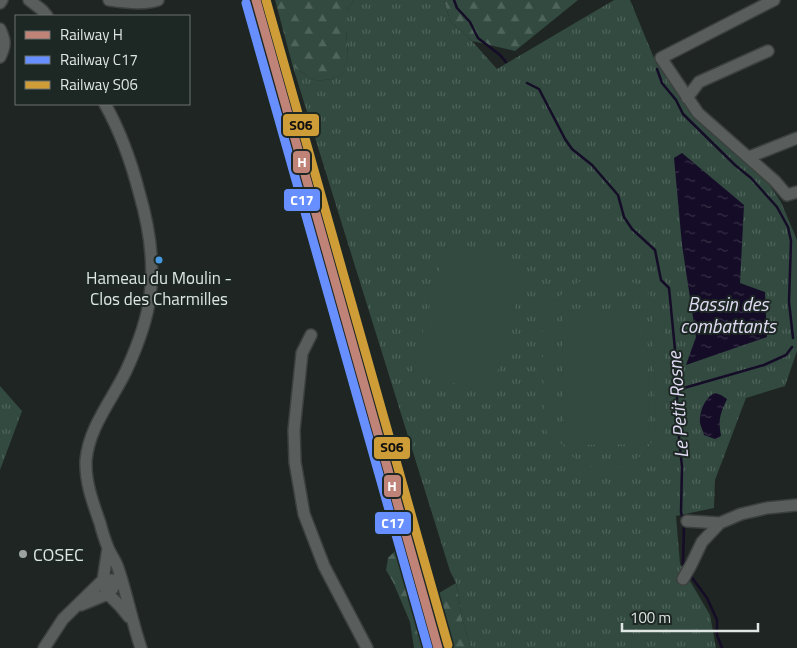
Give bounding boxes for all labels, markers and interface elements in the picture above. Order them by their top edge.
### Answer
legend [15,15,190,105]
text: Railway H [60,23,123,46]
text: Railway C17 [60,48,138,71]
text: Railway S06 [60,73,138,96]
line badge: S06 [282,113,320,137]
text: S06 [289,114,313,135]
line badge: H [292,150,311,174]
text: H [297,151,307,172]
line badge: C17 [283,188,321,212]
text: C17 [290,189,314,210]
marker: Hameau du Moulin - Clos des Charmilles [154,255,164,265]
place label: Hameau du Moulin - Clos des Charmilles [86,265,232,312]
water label: Bassin des combattants [680,289,778,340]
water label: Le Petit Rosne [659,350,695,459]
line badge: S06 [373,436,411,460]
text: S06 [380,436,404,457]
line badge: H [383,474,402,498]
text: H [387,475,397,496]
line badge: C17 [374,511,412,535]
text: C17 [381,512,405,533]
place label: COSEC [33,541,84,568]
marker: COSEC [17,548,29,560]
scale bar [622,600,758,632]
text: 100 m [630,606,671,629]

